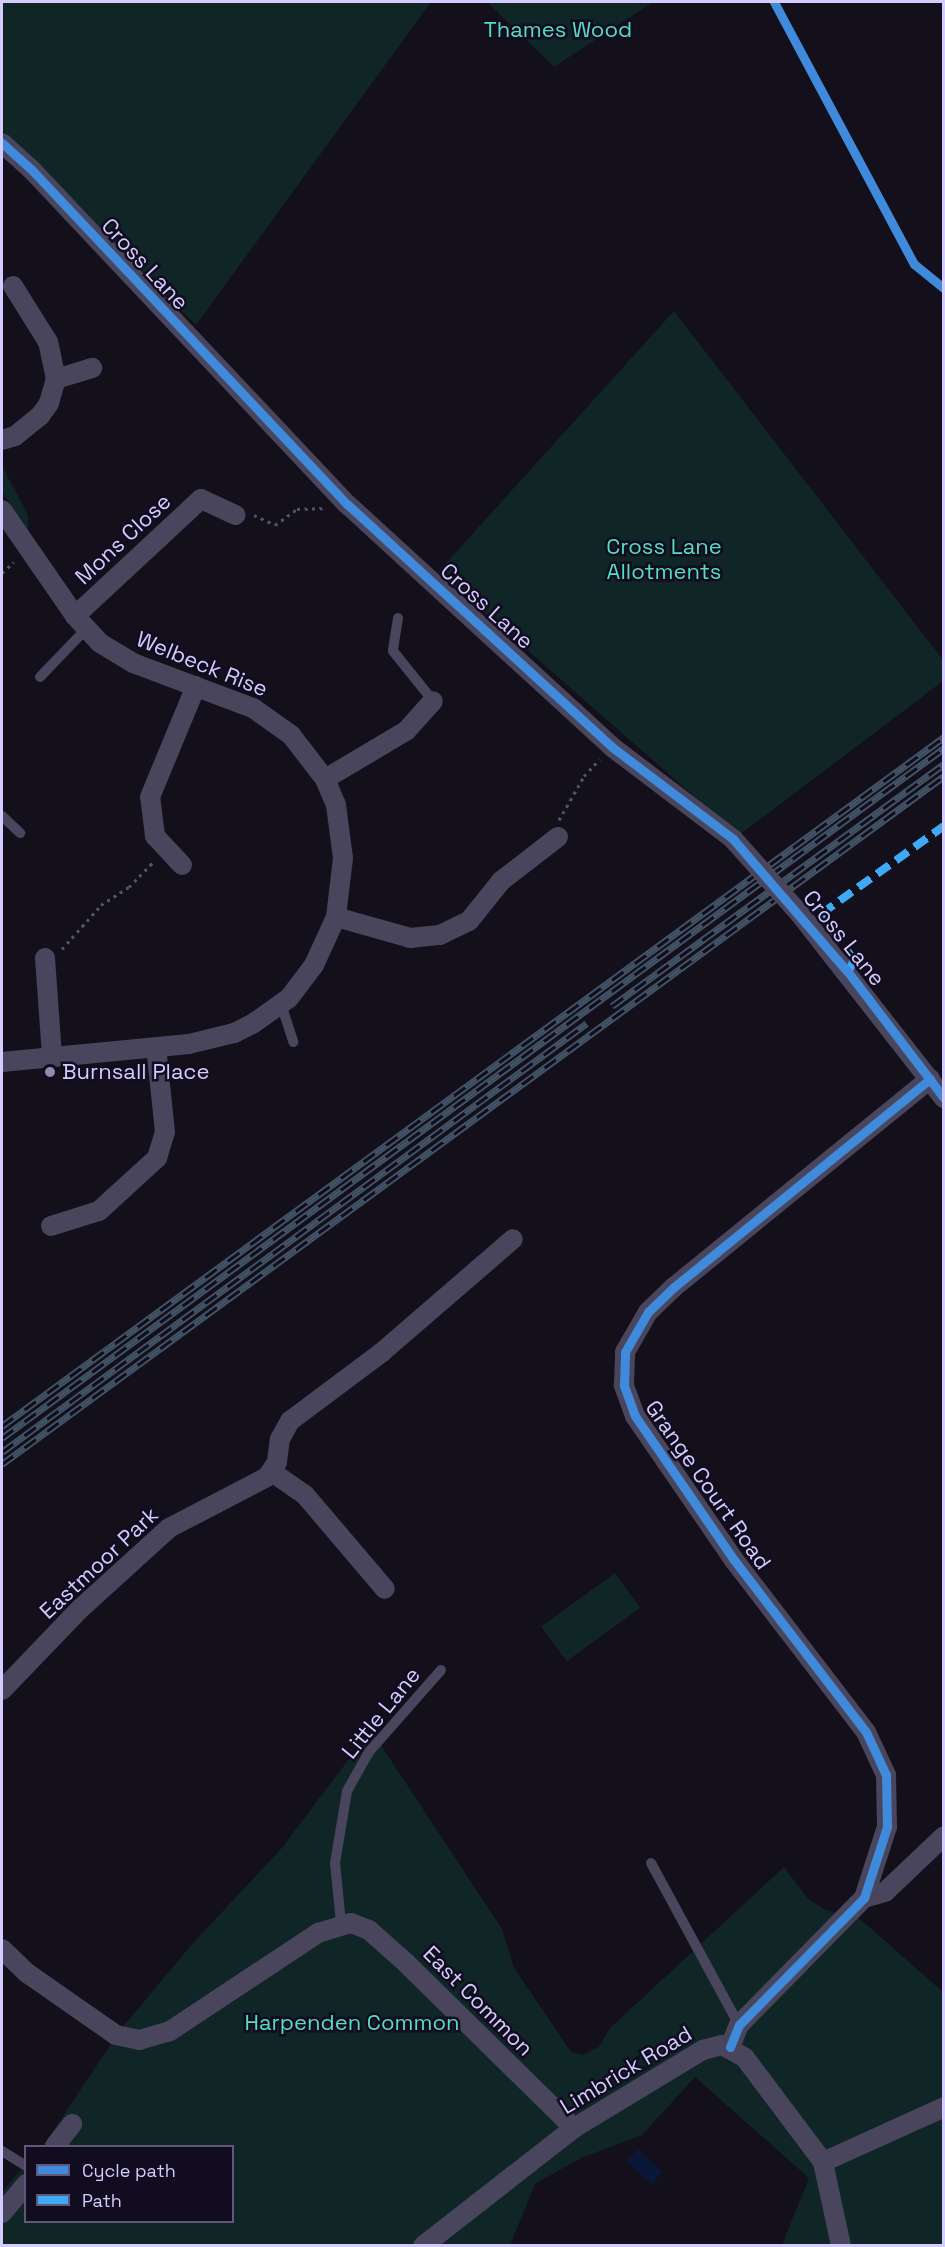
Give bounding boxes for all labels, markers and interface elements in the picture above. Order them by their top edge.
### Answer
park label: Thames Wood [484,17,632,43]
street label: Cross Lane [96,213,194,315]
street label: Mons Close [70,488,176,590]
park label: Cross Lane Allotments [606,533,722,584]
street label: Cross Lane [435,558,539,654]
street label: Welbeck Rise [133,626,271,702]
street label: Cross Lane [797,885,891,991]
place label: Burnsall Place [62,1059,210,1085]
marker: Burnsall Place [43,1065,57,1079]
street label: Grange Court Road [640,1395,776,1575]
street label: Eastmoor Park [34,1501,164,1625]
street label: Little Lane [336,1662,426,1764]
street label: East Common [418,1941,538,2061]
park label: Harpenden Common [244,2010,460,2036]
street label: Limbrick Road [555,2020,697,2120]
legend [24,2145,234,2223]
text: Cycle path [82,2159,176,2182]
text: Path [82,2189,122,2212]

